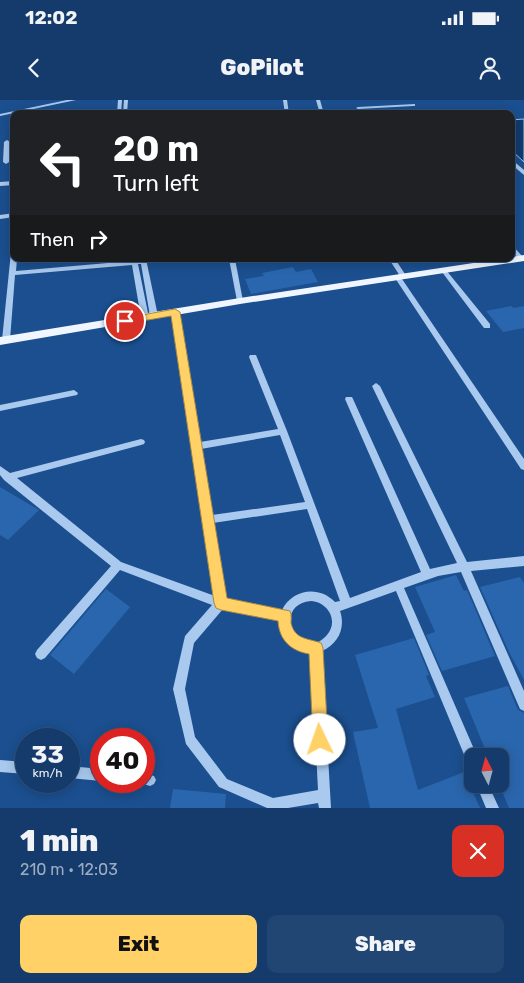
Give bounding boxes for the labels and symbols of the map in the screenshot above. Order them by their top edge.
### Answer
pin [104,300,146,342]
position arrow [293,713,345,765]
speed limit sign: 40 [90,728,155,793]
north arrow [464,748,509,792]

